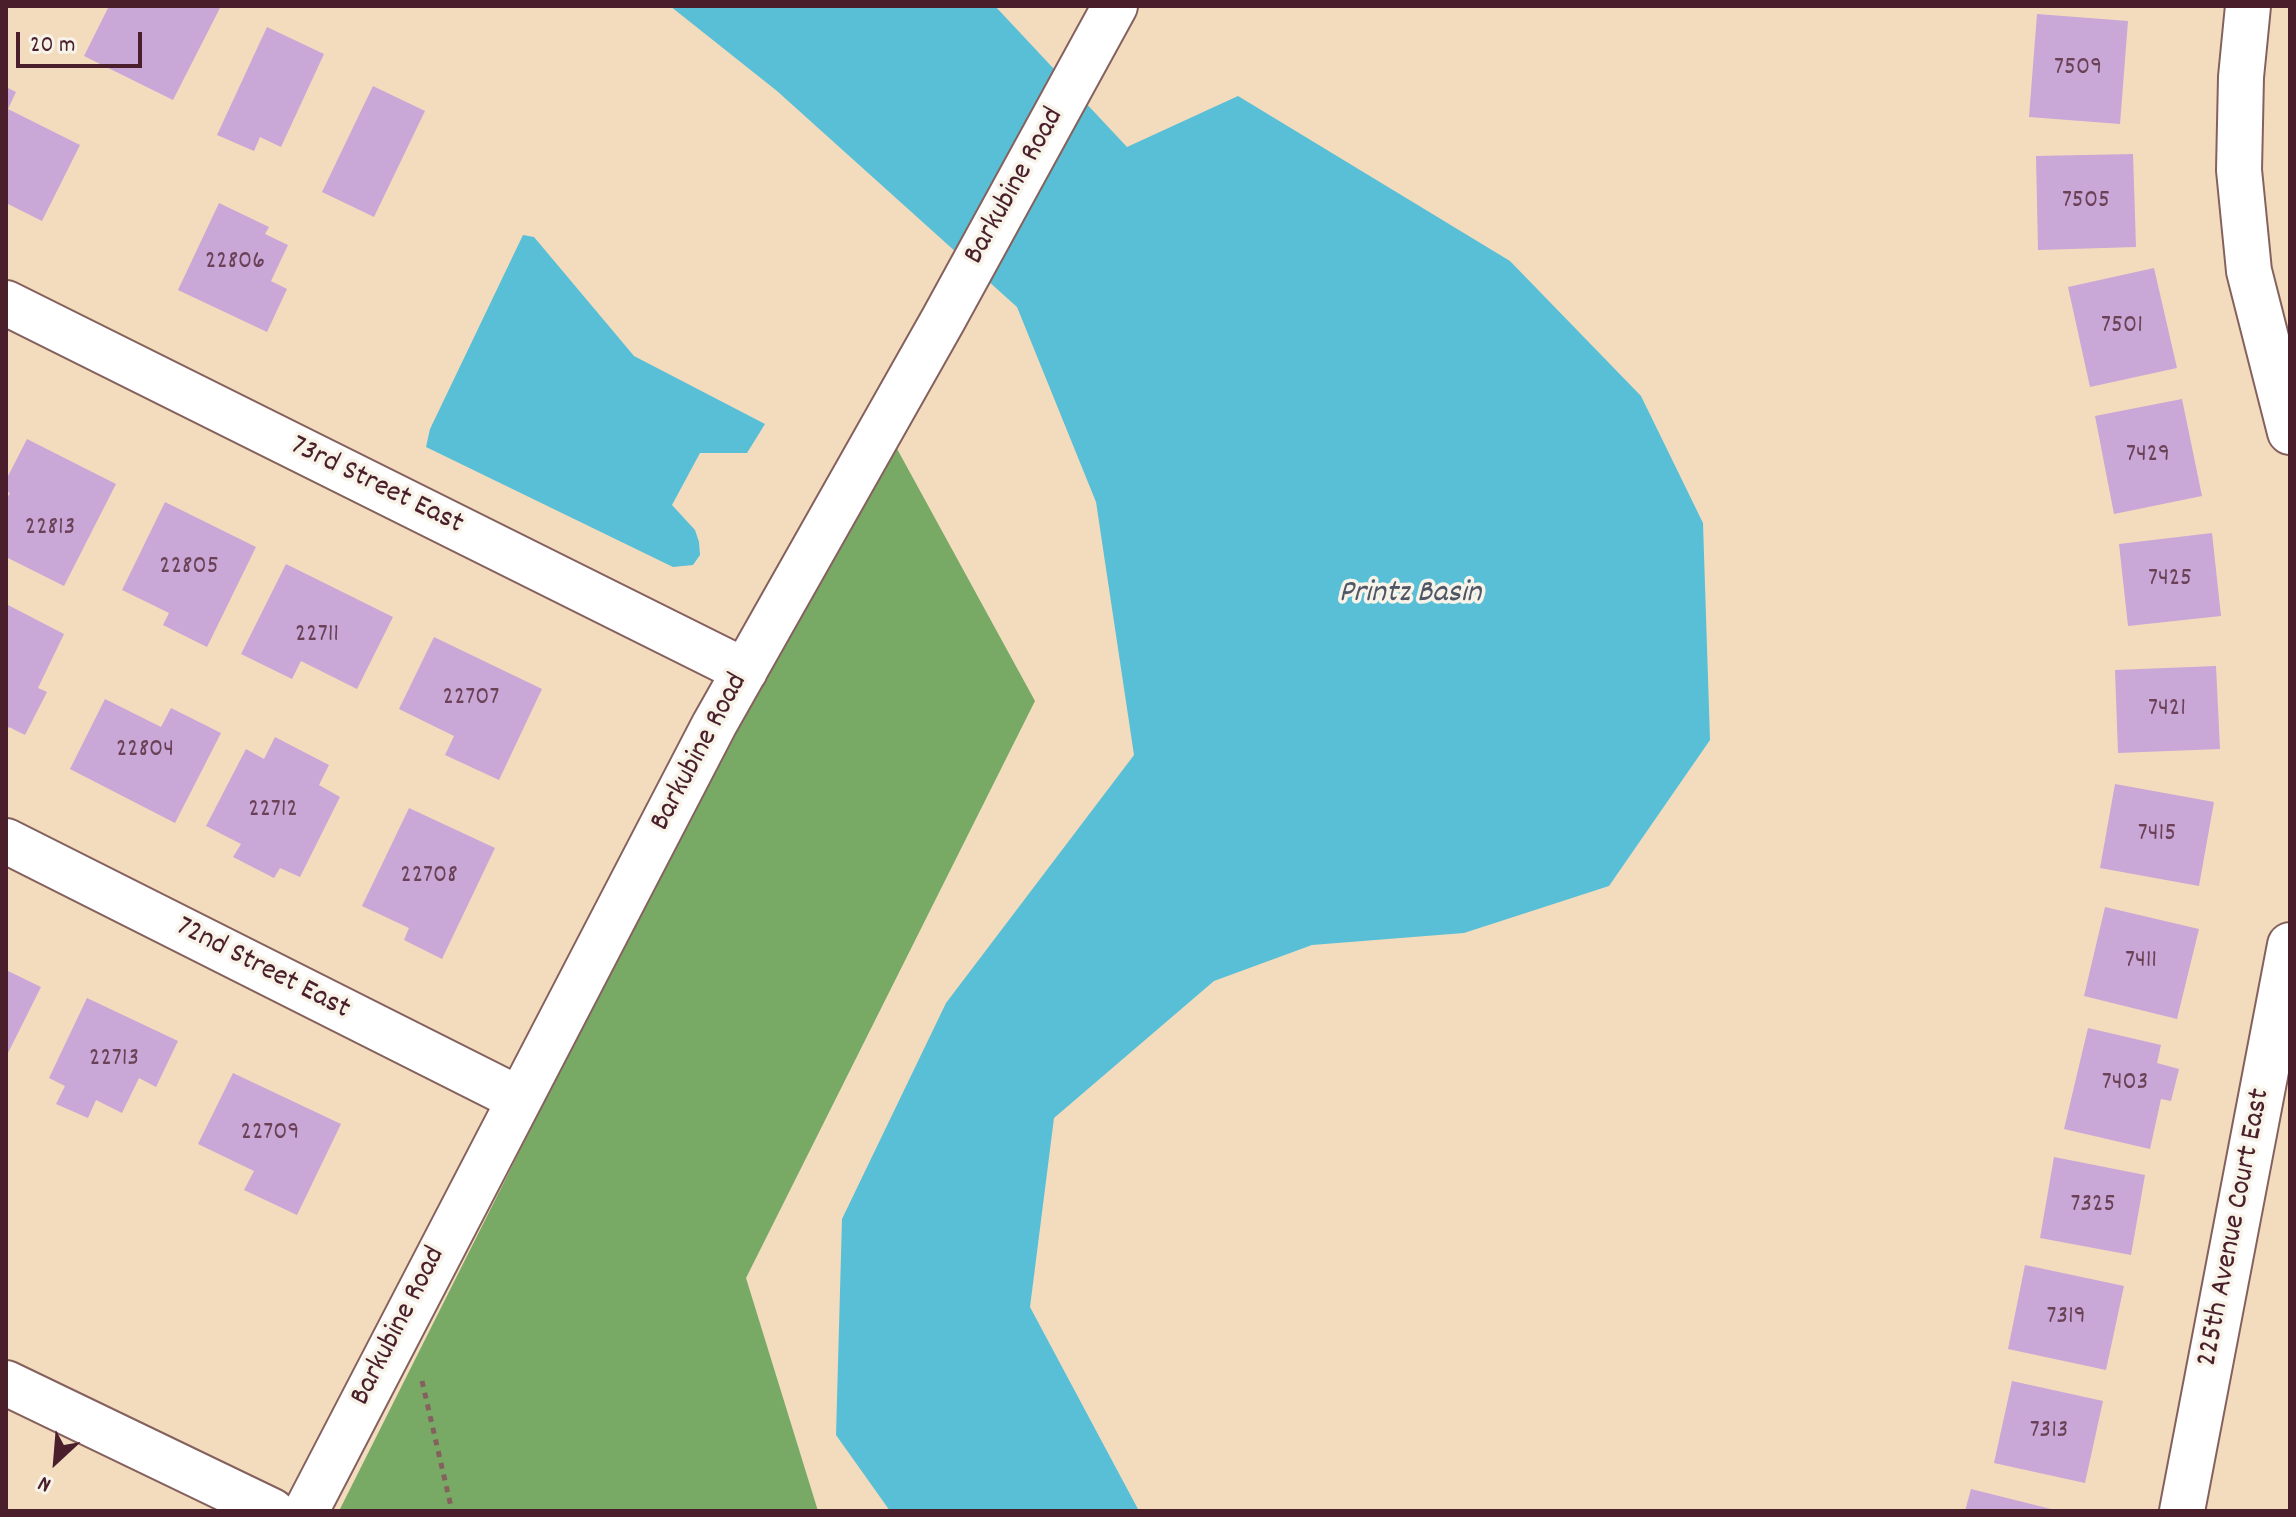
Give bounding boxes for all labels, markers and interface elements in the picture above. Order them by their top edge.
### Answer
scale bar [20,16,146,66]
text: 20 m [30,29,76,63]
house number: 7509 [2054,53,2102,85]
street label: Barkubine Road [958,103,1074,271]
house number: 7505 [2062,186,2110,218]
house number: 22806 [205,247,265,279]
house number: 7501 [2101,311,2143,343]
street label: 73rd Street East [284,430,468,544]
house number: 7429 [2126,440,2170,472]
house number: 22813 [25,513,75,545]
house number: 22805 [159,552,219,584]
house number: 7425 [2148,564,2192,596]
water label: Printz Basin [1339,577,1481,615]
house number: 22711 [295,620,339,652]
street label: Barkubine Road [644,668,758,838]
house number: 22707 [443,683,499,715]
house number: 7421 [2148,694,2186,726]
house number: 22804 [116,735,174,767]
house number: 22712 [248,795,298,827]
house number: 7415 [2138,819,2176,851]
house number: 22708 [400,861,458,893]
street label: 72nd Street East [169,911,355,1029]
house number: 7411 [2125,946,2157,978]
house number: 22713 [89,1044,139,1076]
house number: 7403 [2102,1068,2148,1100]
street label: 225th Avenue Court East [2191,1086,2281,1370]
house number: 22709 [241,1118,299,1150]
house number: 7325 [2071,1190,2115,1222]
street label: Barkubine Road [345,1242,455,1412]
house number: 7319 [2046,1302,2086,1334]
house number: 7313 [2030,1416,2068,1448]
north arrow [16,1421,96,1501]
text: N [34,1467,57,1499]

